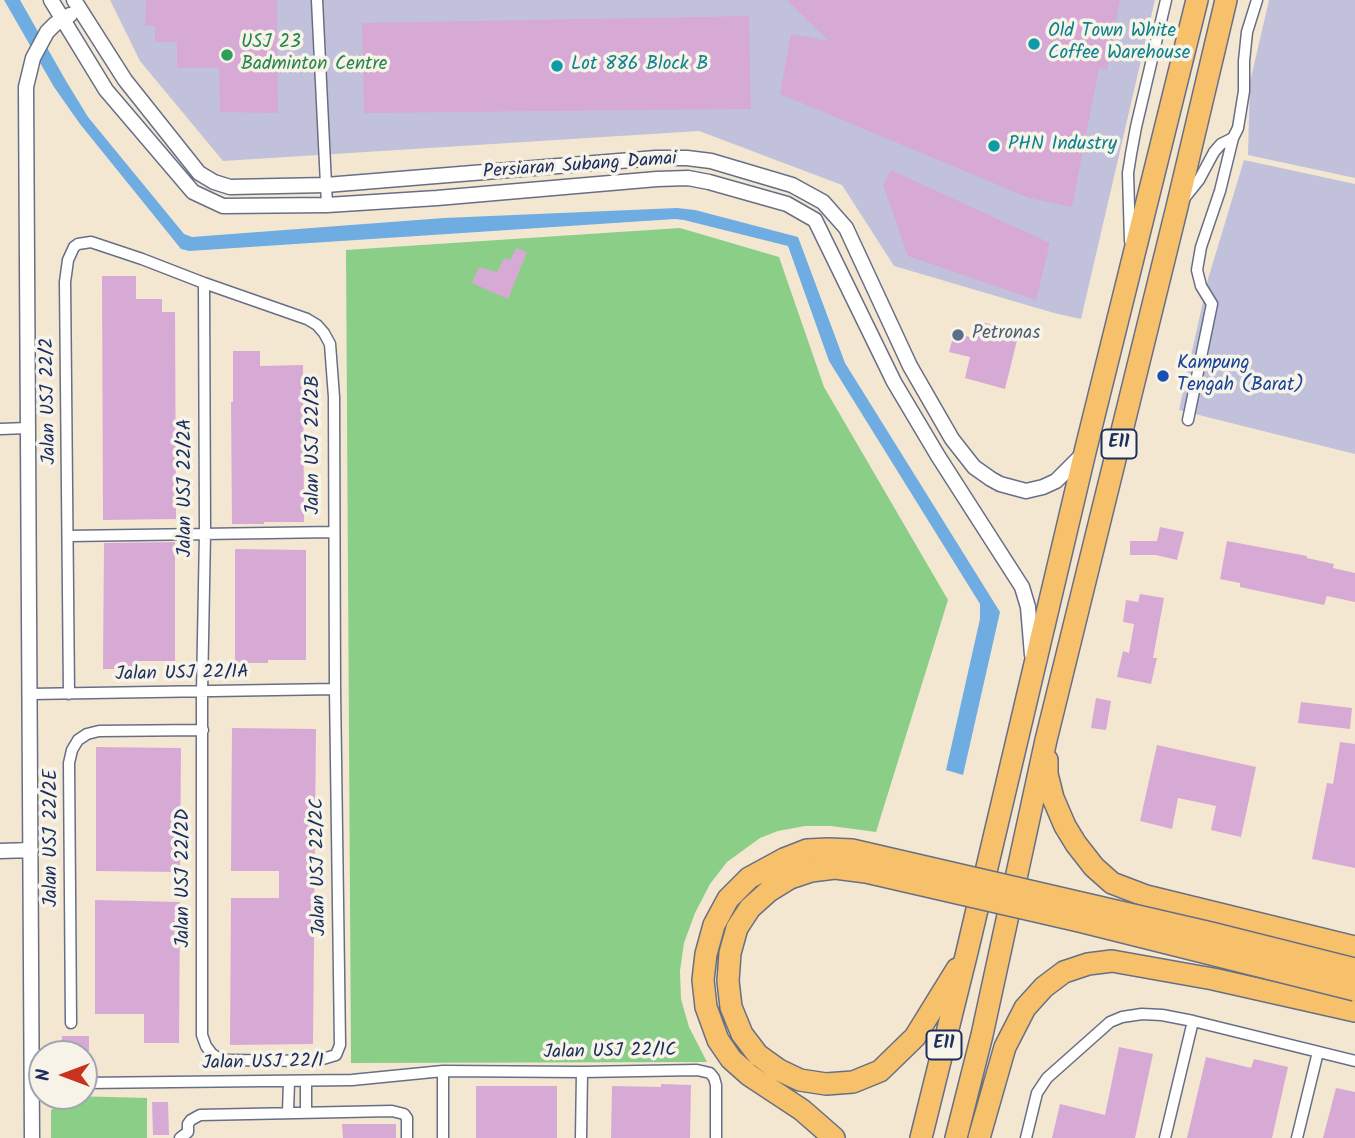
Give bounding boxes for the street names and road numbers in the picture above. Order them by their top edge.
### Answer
street label: Persiaran Subang Damai [482,149,678,185]
street label: Jalan USJ 22/2 [37,337,63,465]
street label: Jalan USJ 22/2B [304,375,326,515]
street label: Jalan USJ 22/2A [176,419,198,557]
road number: E11 [1102,430,1136,458]
street label: Jalan USJ 22/1A [115,662,249,688]
street label: Jalan USJ 22/2E [42,769,64,907]
street label: Jalan USJ 22/2C [307,798,333,936]
street label: Jalan USJ 22/2D [174,808,196,948]
road number: E11 [926,1030,962,1060]
street label: Jalan USJ 22/1C [543,1040,677,1066]
street label: Jalan USJ 22/1 [202,1052,324,1076]

